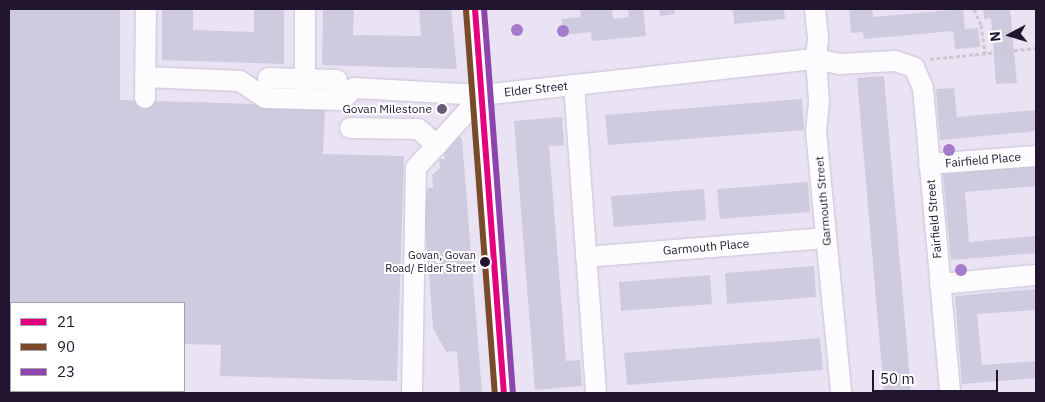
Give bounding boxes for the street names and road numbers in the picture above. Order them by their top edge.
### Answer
street label: Elder Street [503,78,569,100]
street label: Fairfield Place [945,150,1021,170]
street label: Garmouth Street [812,156,834,246]
street label: Fairfield Street [923,179,945,259]
street label: Garmouth Place [662,236,750,258]

